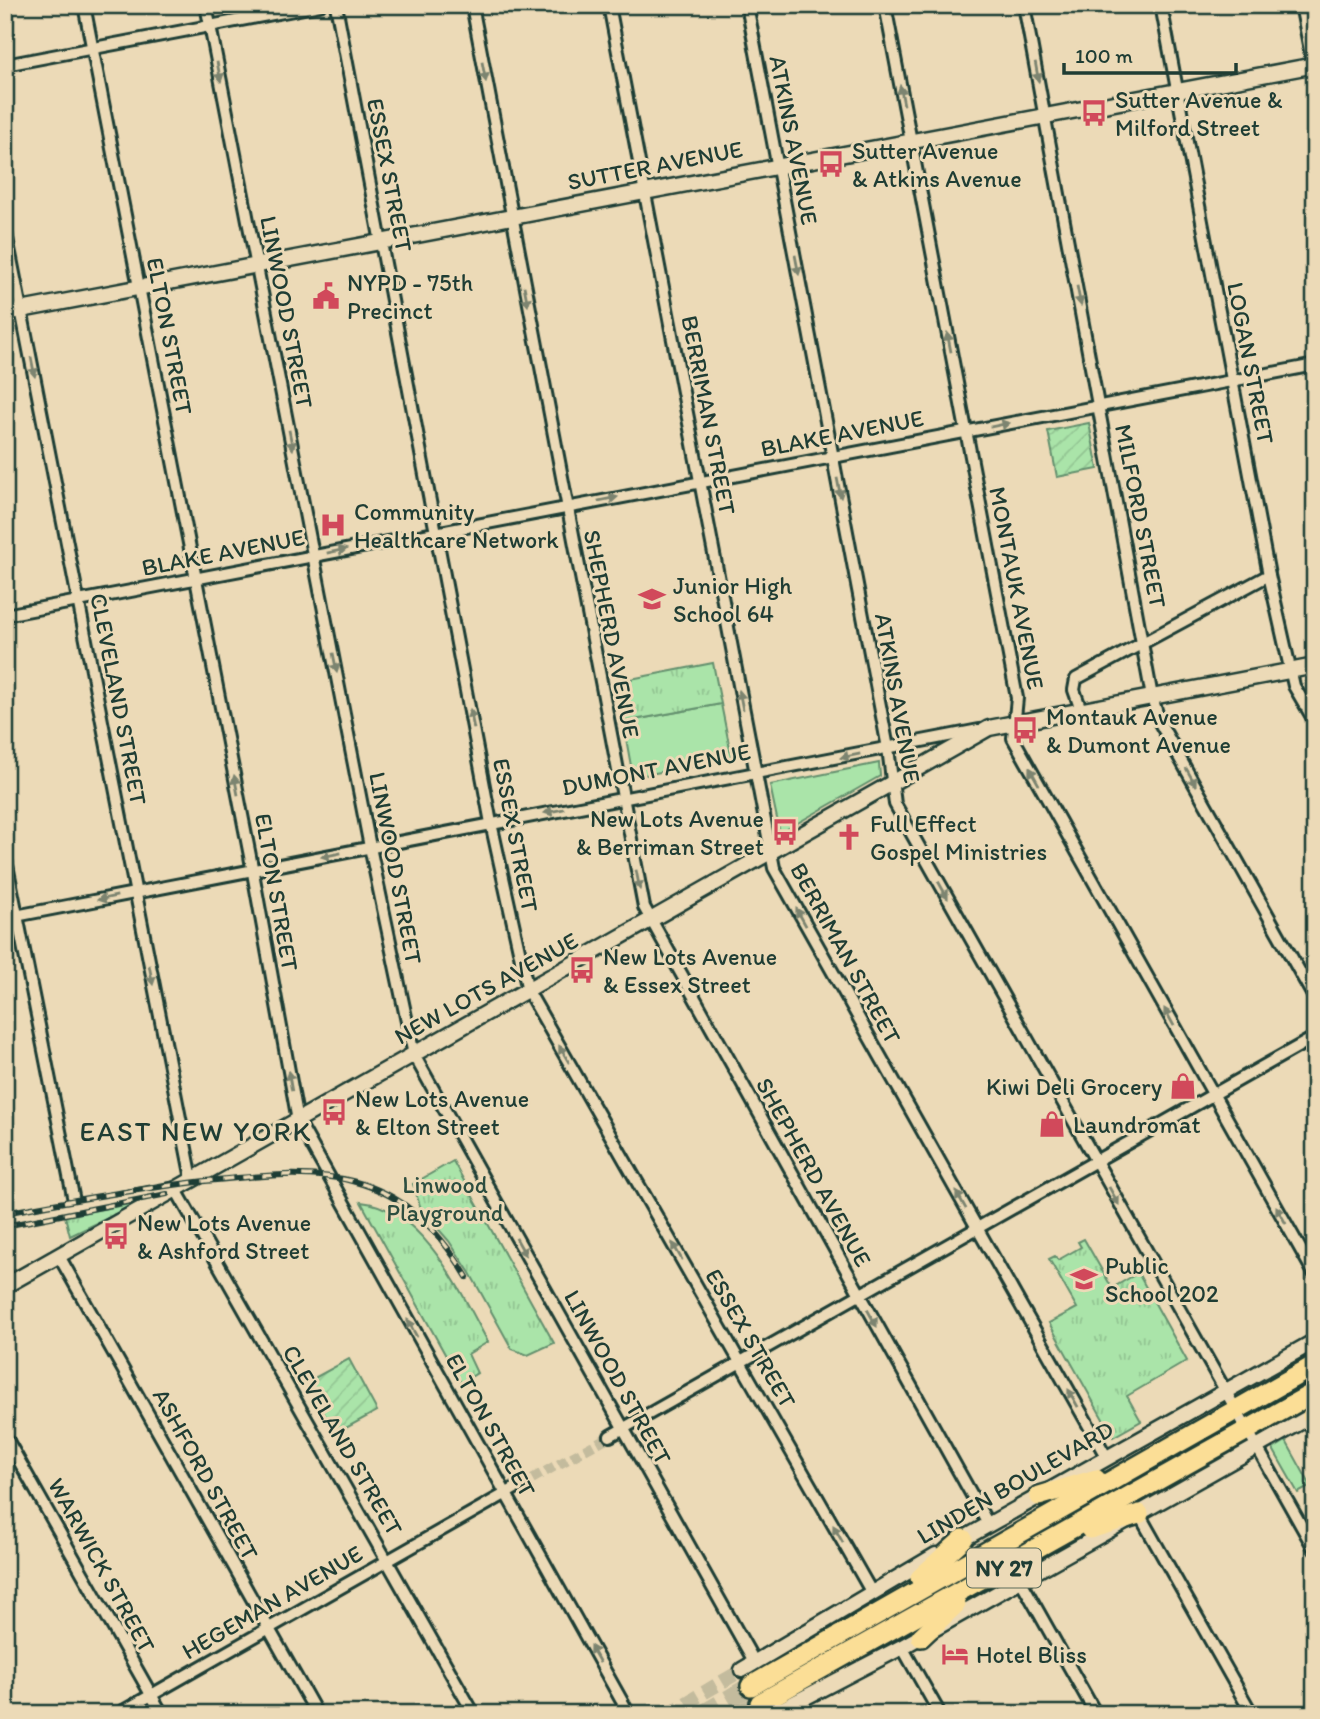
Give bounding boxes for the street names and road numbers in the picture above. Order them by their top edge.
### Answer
street label: ATKINS AVENUE [763,53,825,227]
street label: ESSEX STREET [361,96,419,255]
street label: SUTTER AVENUE [565,134,745,196]
street label: LINWOOD STREET [254,213,320,411]
street label: ELTON STREET [141,255,200,418]
street label: LOGAN STREET [1221,280,1281,447]
street label: BERRIMAN STREET [675,313,743,518]
street label: BLAKE AVENUE [758,403,926,463]
street label: MILFORD STREET [1109,422,1173,611]
street label: MONTAUK AVENUE [983,484,1051,692]
street label: BLAKE AVENUE [139,522,307,582]
street label: SHEPHERD AVENUE [578,527,646,741]
street label: CLEVELAND STREET [84,591,154,808]
street label: ATKINS AVENUE [869,611,927,785]
street label: DUMONT AVENUE [559,736,753,802]
street label: ESSEX STREET [487,756,545,915]
street label: LINWOOD STREET [363,769,429,967]
street label: ELTON STREET [249,811,305,974]
street label: BERRIMAN STREET [784,857,908,1049]
street label: NEW LOTS AVENUE [389,926,583,1050]
street label: SHEPHERD AVENUE [750,1072,878,1272]
street label: ESSEX STREET [699,1263,803,1413]
street label: LINWOOD STREET [558,1285,678,1470]
street label: CLEVELAND STREET [277,1340,410,1541]
street label: ELTON STREET [440,1348,543,1502]
street label: ASHFORD STREET [147,1383,265,1565]
street label: LINDEN BOULEVARD [911,1414,1119,1550]
street label: WARWICK STREET [42,1473,162,1658]
street label: HEGEMAN AVENUE [176,1538,368,1666]
road number: NY 27 [967,1548,1041,1588]

